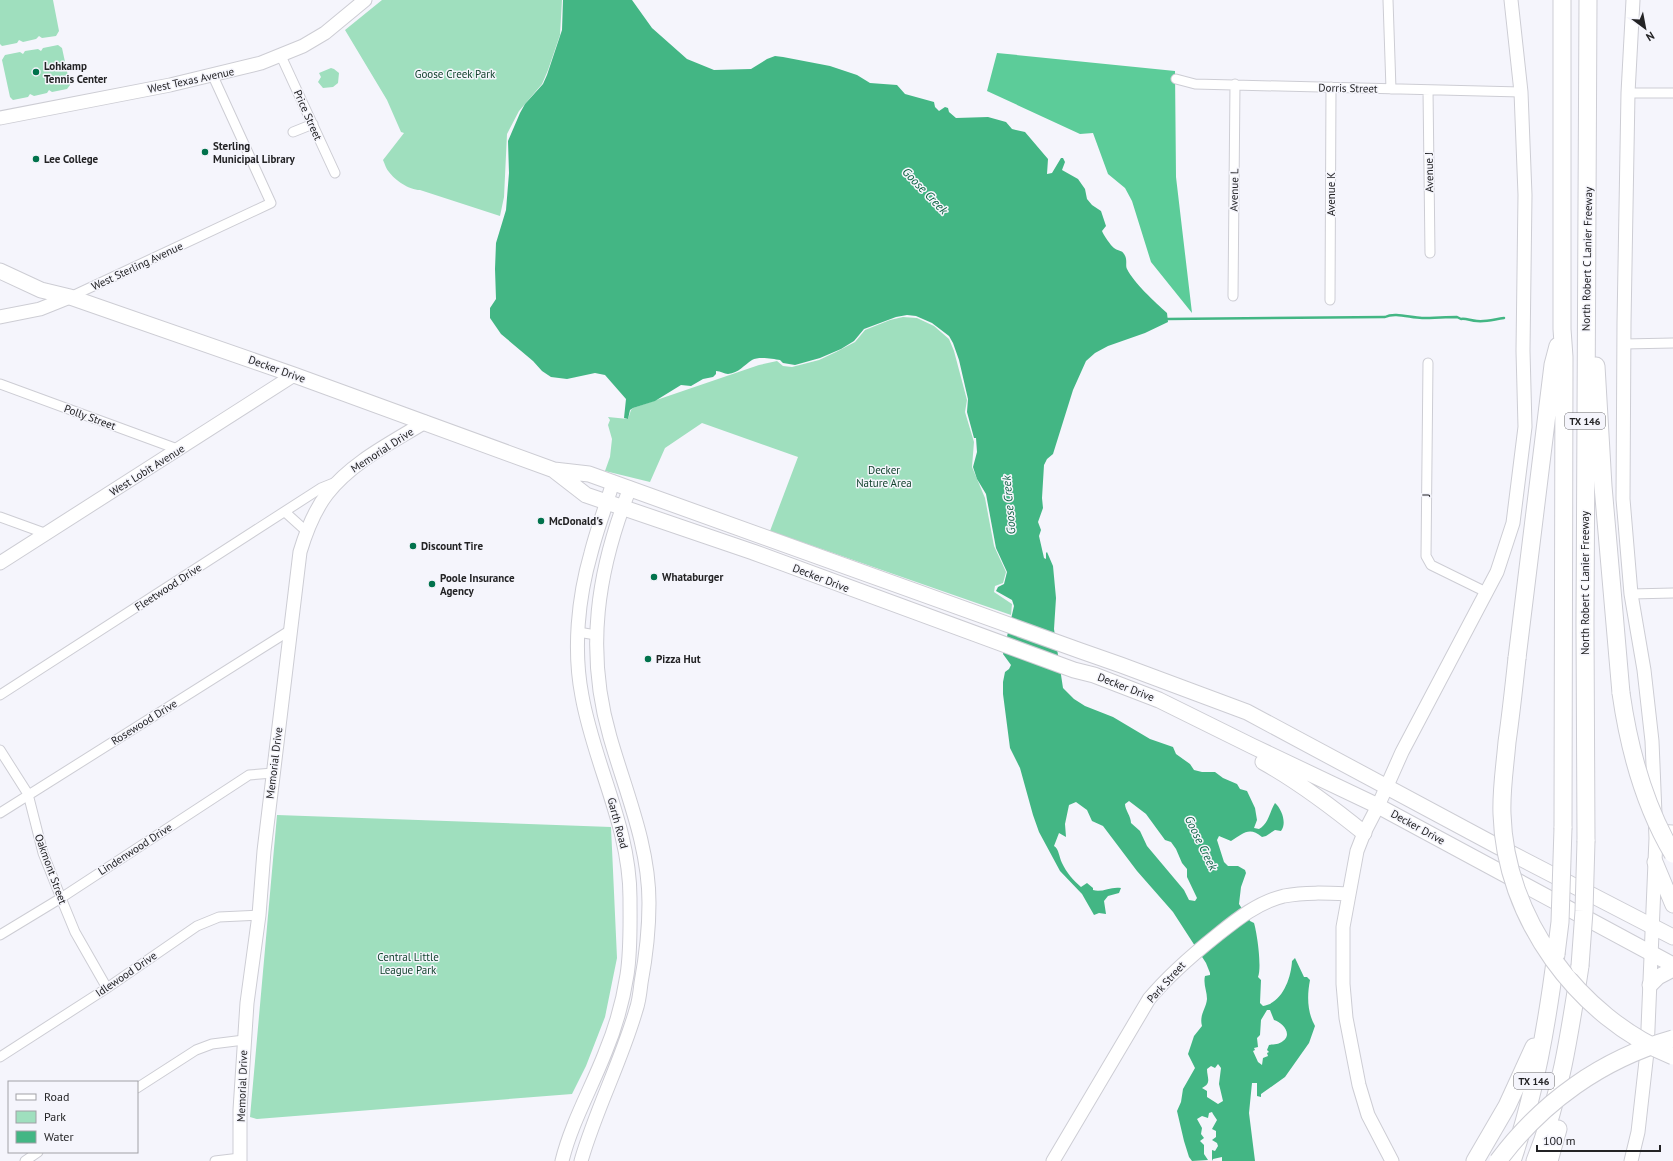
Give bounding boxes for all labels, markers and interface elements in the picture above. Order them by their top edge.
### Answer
north arrow [1625,8,1665,48]
text: N [1644,29,1657,44]
place label: Lohkamp Tennis Center [44,59,107,86]
street label: West Texas Avenue [147,64,236,96]
marker: Lohkamp Tennis Center [31,67,41,77]
park label: Goose Creek Park [415,67,496,81]
street label: Dorris Street [1318,80,1378,96]
street label: Price Street [291,88,325,143]
place label: Sterling Municipal Library [213,139,295,166]
marker: Sterling Municipal Library [200,147,210,157]
place label: Lee College [44,152,99,166]
street label: Avenue J [1422,152,1436,192]
marker: Lee College [31,154,41,164]
water label: Goose Creek [899,164,952,218]
street label: Avenue L [1227,168,1241,212]
street label: Avenue K [1324,172,1338,216]
street label: North Robert C Lanier Freeway [1579,186,1595,331]
street label: West Sterling Avenue [89,238,185,293]
street label: Decker Drive [247,352,308,386]
street label: Polly Street [62,401,118,433]
road number: TX 146 [1565,413,1605,429]
street label: Memorial Drive [348,424,416,475]
street label: West Lobit Avenue [107,441,188,499]
park label: Decker Nature Area [856,463,912,490]
water label: Goose Creek [998,474,1019,535]
street label: J [1419,493,1433,498]
street label: North Robert C Lanier Freeway [1578,510,1592,655]
place label: McDonald's [549,514,603,528]
marker: McDonald's [536,516,546,526]
place label: Discount Tire [421,539,483,553]
marker: Discount Tire [408,541,418,551]
street label: Fleetwood Drive [132,560,204,614]
street label: Decker Drive [791,561,852,595]
place label: Whataburger [662,570,723,584]
place label: Poole Insurance Agency [440,571,515,598]
marker: Whataburger [649,572,659,582]
marker: Poole Insurance Agency [427,579,437,589]
place label: Pizza Hut [656,652,701,666]
marker: Pizza Hut [643,654,653,664]
street label: Decker Drive [1096,670,1157,704]
street label: Rosewood Drive [108,696,180,748]
street label: Memorial Drive [263,726,285,800]
street label: Garth Road [604,796,632,850]
street label: Decker Drive [1389,806,1448,848]
water label: Goose Creek [1182,813,1221,873]
street label: Lindenwood Drive [95,820,175,878]
street label: Oakmont Street [32,832,70,906]
street label: Idlewood Drive [93,948,160,1000]
park label: Central Little League Park [377,950,439,977]
street label: Park Street [1144,958,1188,1006]
street label: Memorial Drive [234,1049,250,1122]
road number: TX 146 [1514,1073,1554,1089]
legend [8,1081,138,1153]
text: Road [44,1089,69,1104]
text: Park [44,1109,66,1124]
scale bar [1537,1127,1660,1153]
text: Water [44,1129,74,1144]
text: 100 m [1543,1133,1576,1148]

